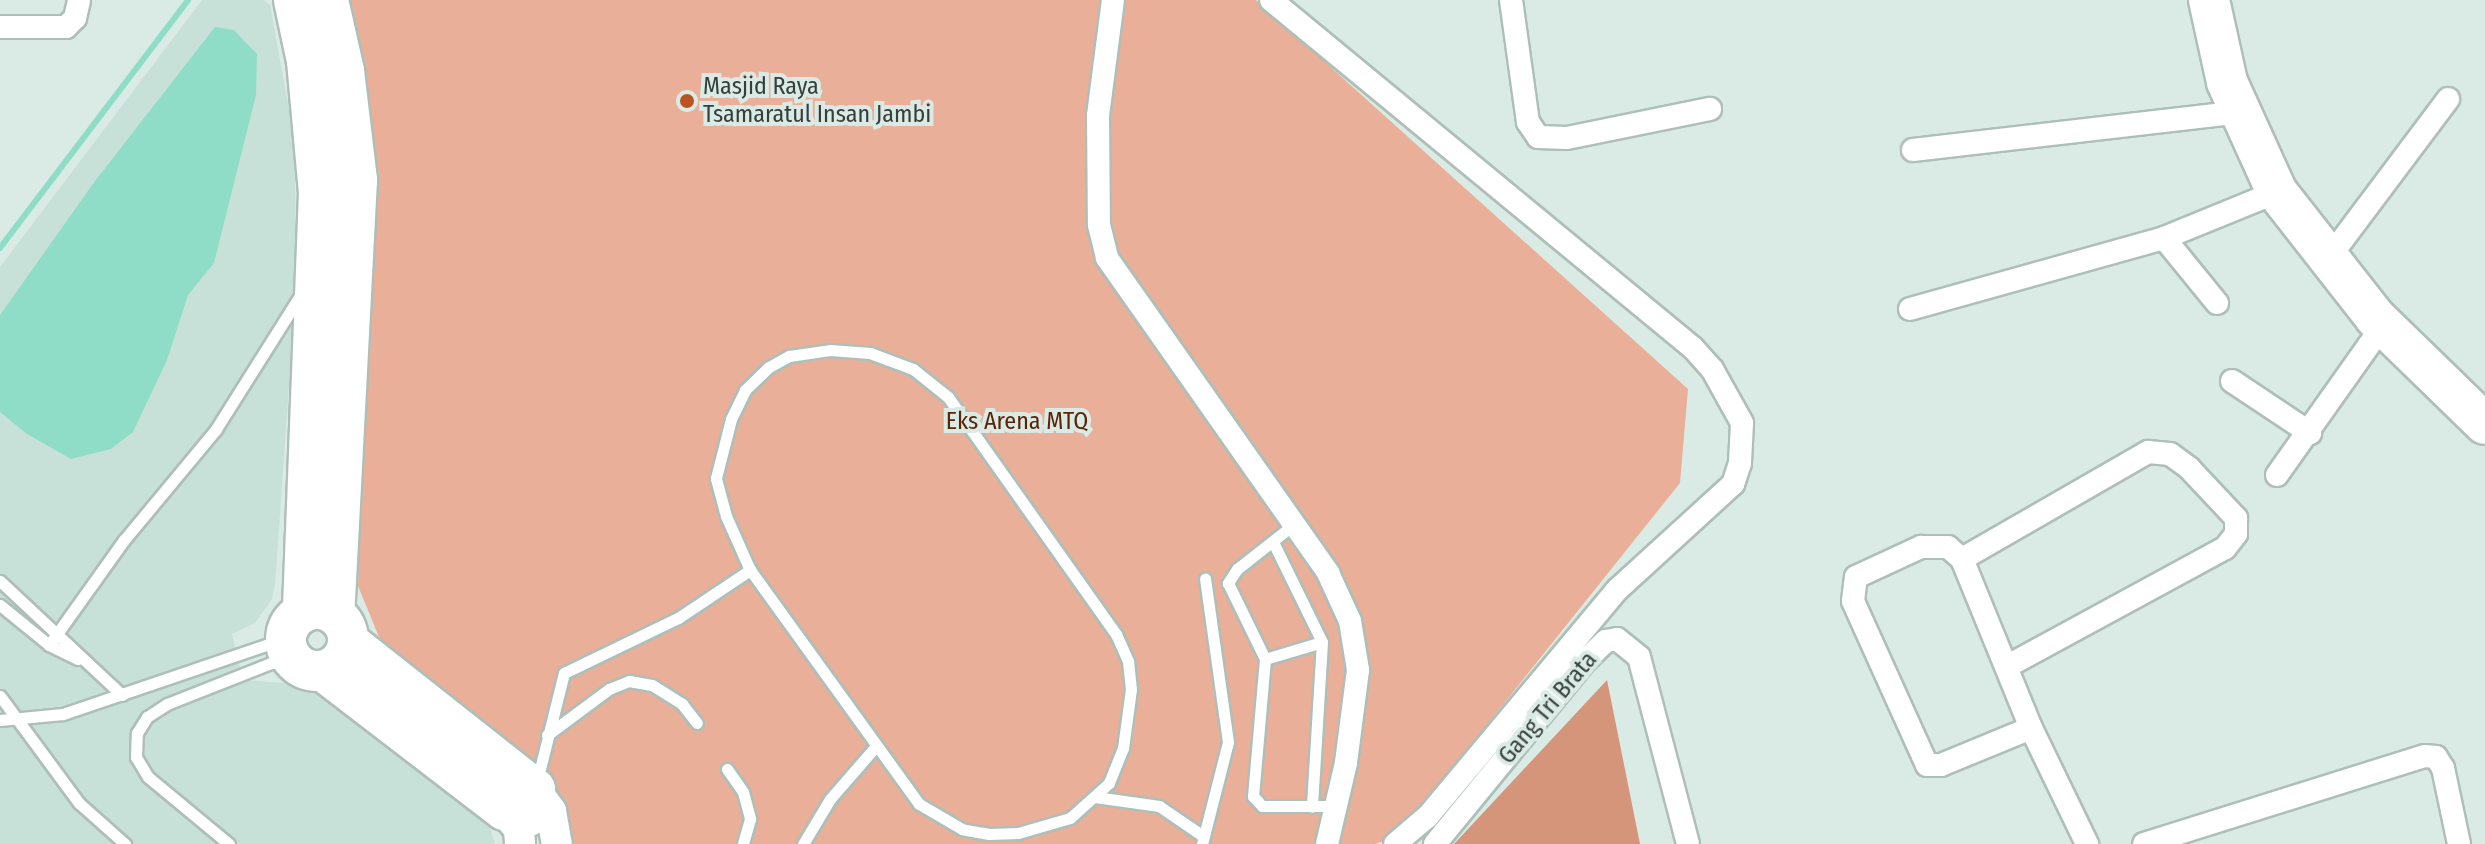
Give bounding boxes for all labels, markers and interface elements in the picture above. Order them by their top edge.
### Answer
place label: Masjid Raya Tsamaratul Insan Jambi [703,73,931,129]
marker: Masjid Raya Tsamaratul Insan Jambi [678,92,696,110]
park label: Eks Arena MTQ [946,408,1088,436]
street label: Gang Tri Brata [1493,646,1603,770]

